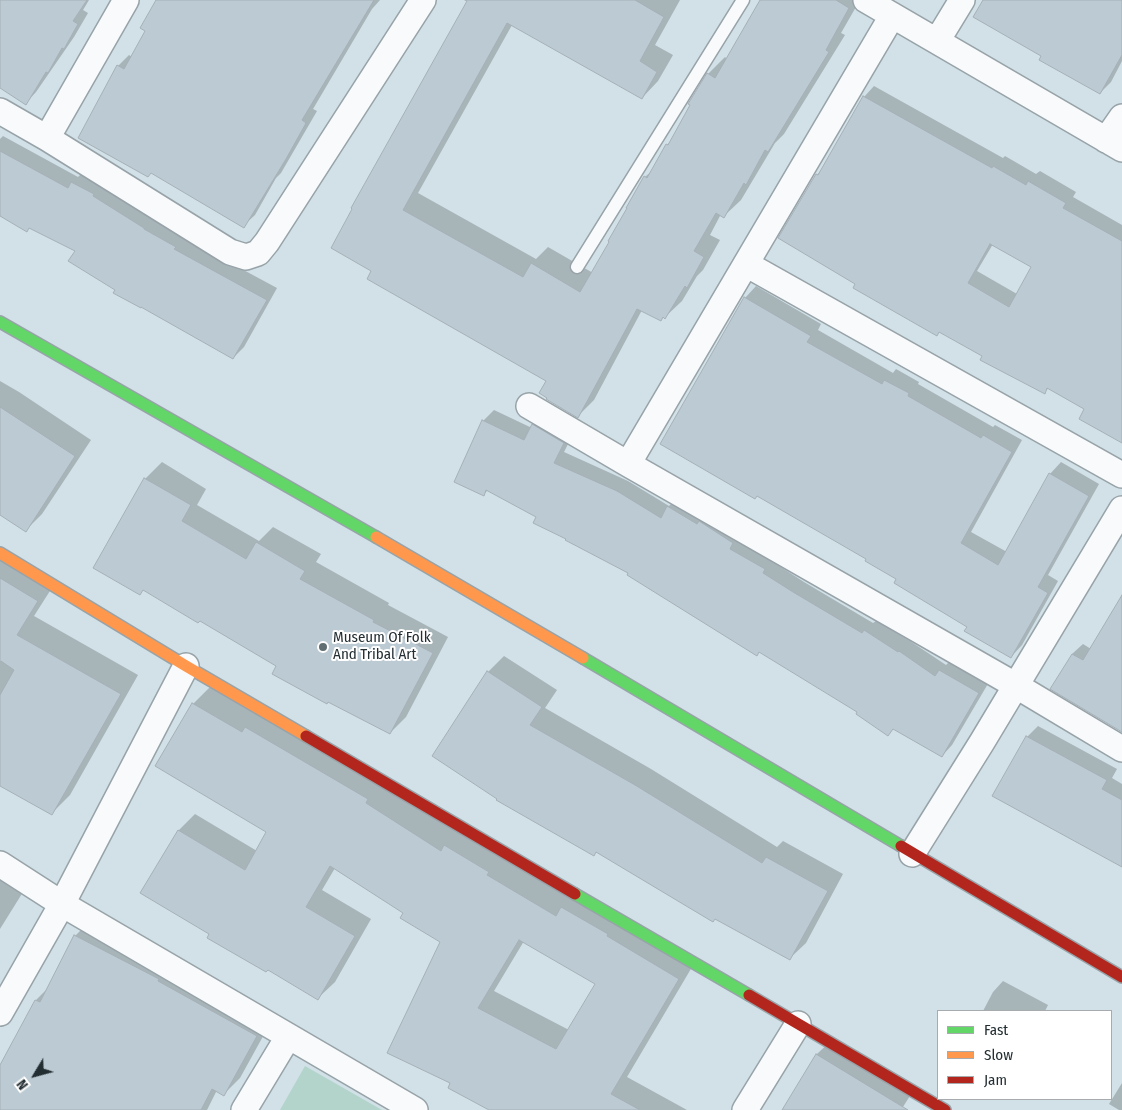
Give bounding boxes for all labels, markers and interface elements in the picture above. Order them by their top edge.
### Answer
place label: Museum Of Folk And Tribal Art [333,629,431,664]
marker: Museum Of Folk And Tribal Art [317,641,329,653]
legend [937,1010,1112,1100]
text: Fast [984,1021,1008,1039]
text: Slow [984,1046,1013,1064]
north arrow [10,1050,60,1100]
text: Jam [984,1071,1007,1089]
text: N [13,1076,32,1093]

